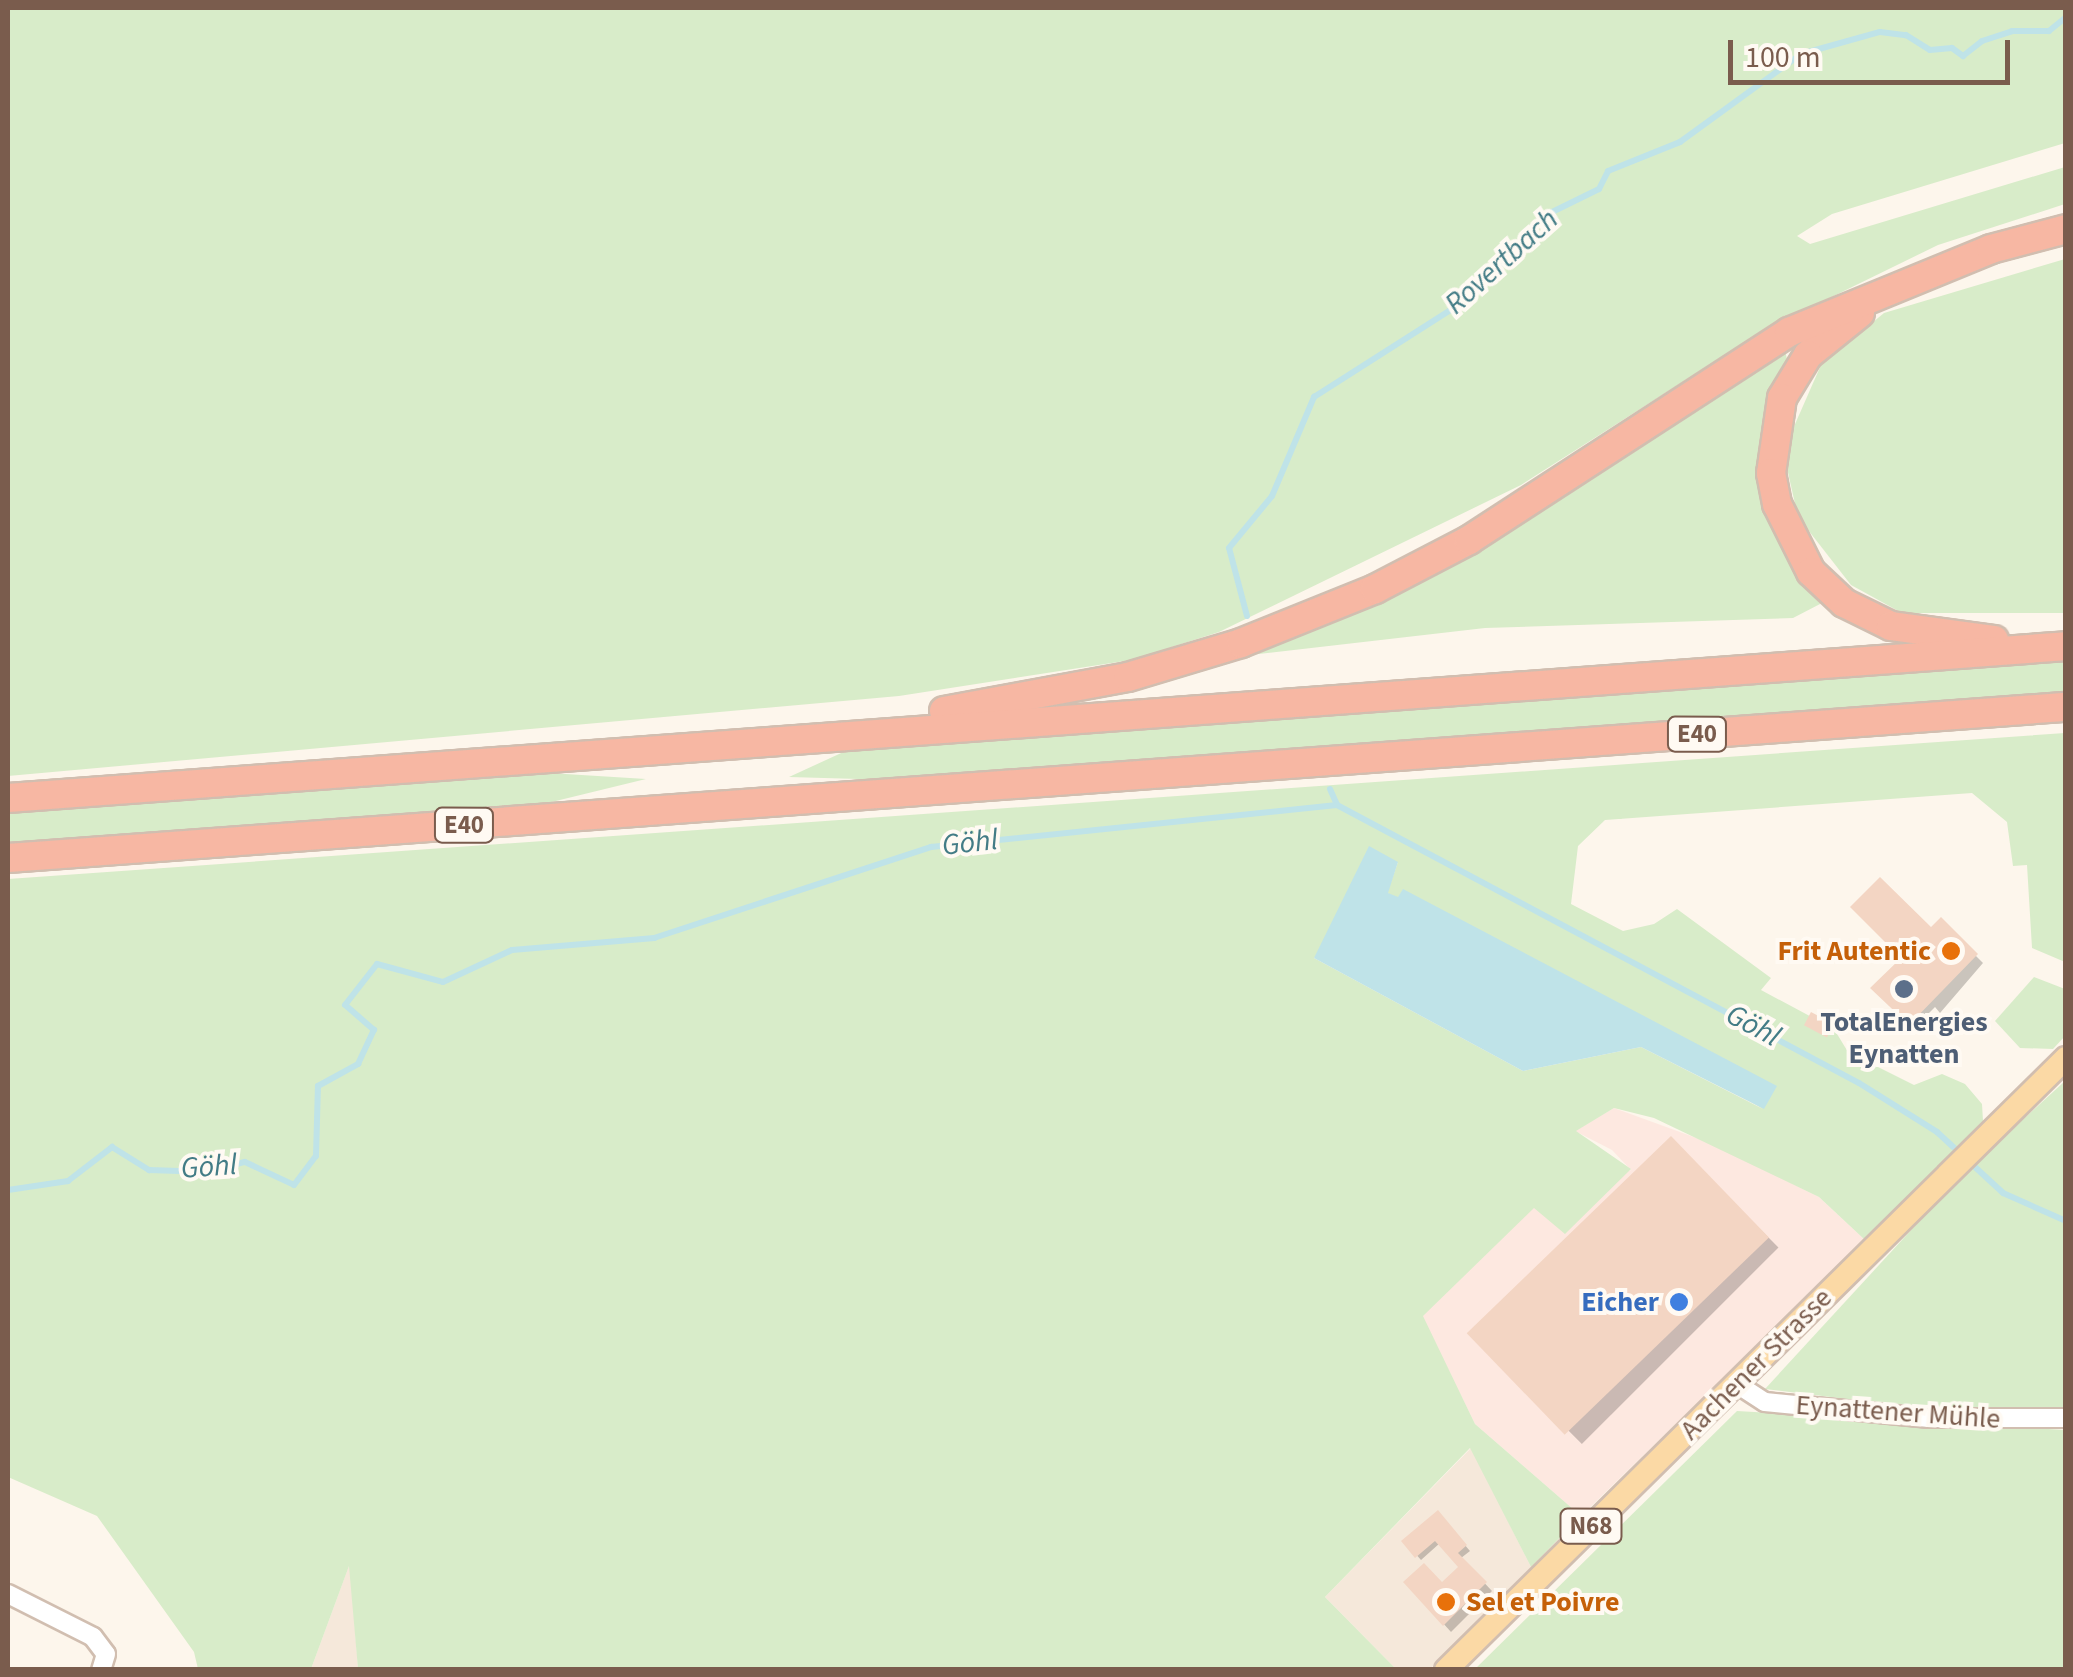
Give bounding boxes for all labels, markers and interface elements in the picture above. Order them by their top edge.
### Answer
scale bar [1733,20,2016,82]
text: 100 m [1745,36,1821,79]
water label: Rovertbach [1438,202,1566,322]
road number: E40 [1664,714,1730,754]
road number: E40 [432,805,496,845]
water label: Göhl [940,822,1000,864]
place label: Frit Autentic [1778,934,1931,968]
marker: Frit Autentic [1940,940,1962,962]
marker: TotalEnergies Eynatten [1893,978,1915,1000]
water label: Göhl [1720,997,1786,1055]
place label: TotalEnergies Eynatten [1820,1005,1988,1071]
water label: Göhl [180,1147,238,1187]
street label: Aachener Strasse [1673,1281,1839,1447]
place label: Eicher [1581,1285,1659,1319]
marker: Eicher [1668,1291,1690,1313]
street label: Eynattener Mühle [1795,1388,2001,1436]
road number: N68 [1558,1506,1624,1546]
place label: Sel et Poivre [1466,1585,1620,1619]
marker: Sel et Poivre [1435,1591,1457,1613]

